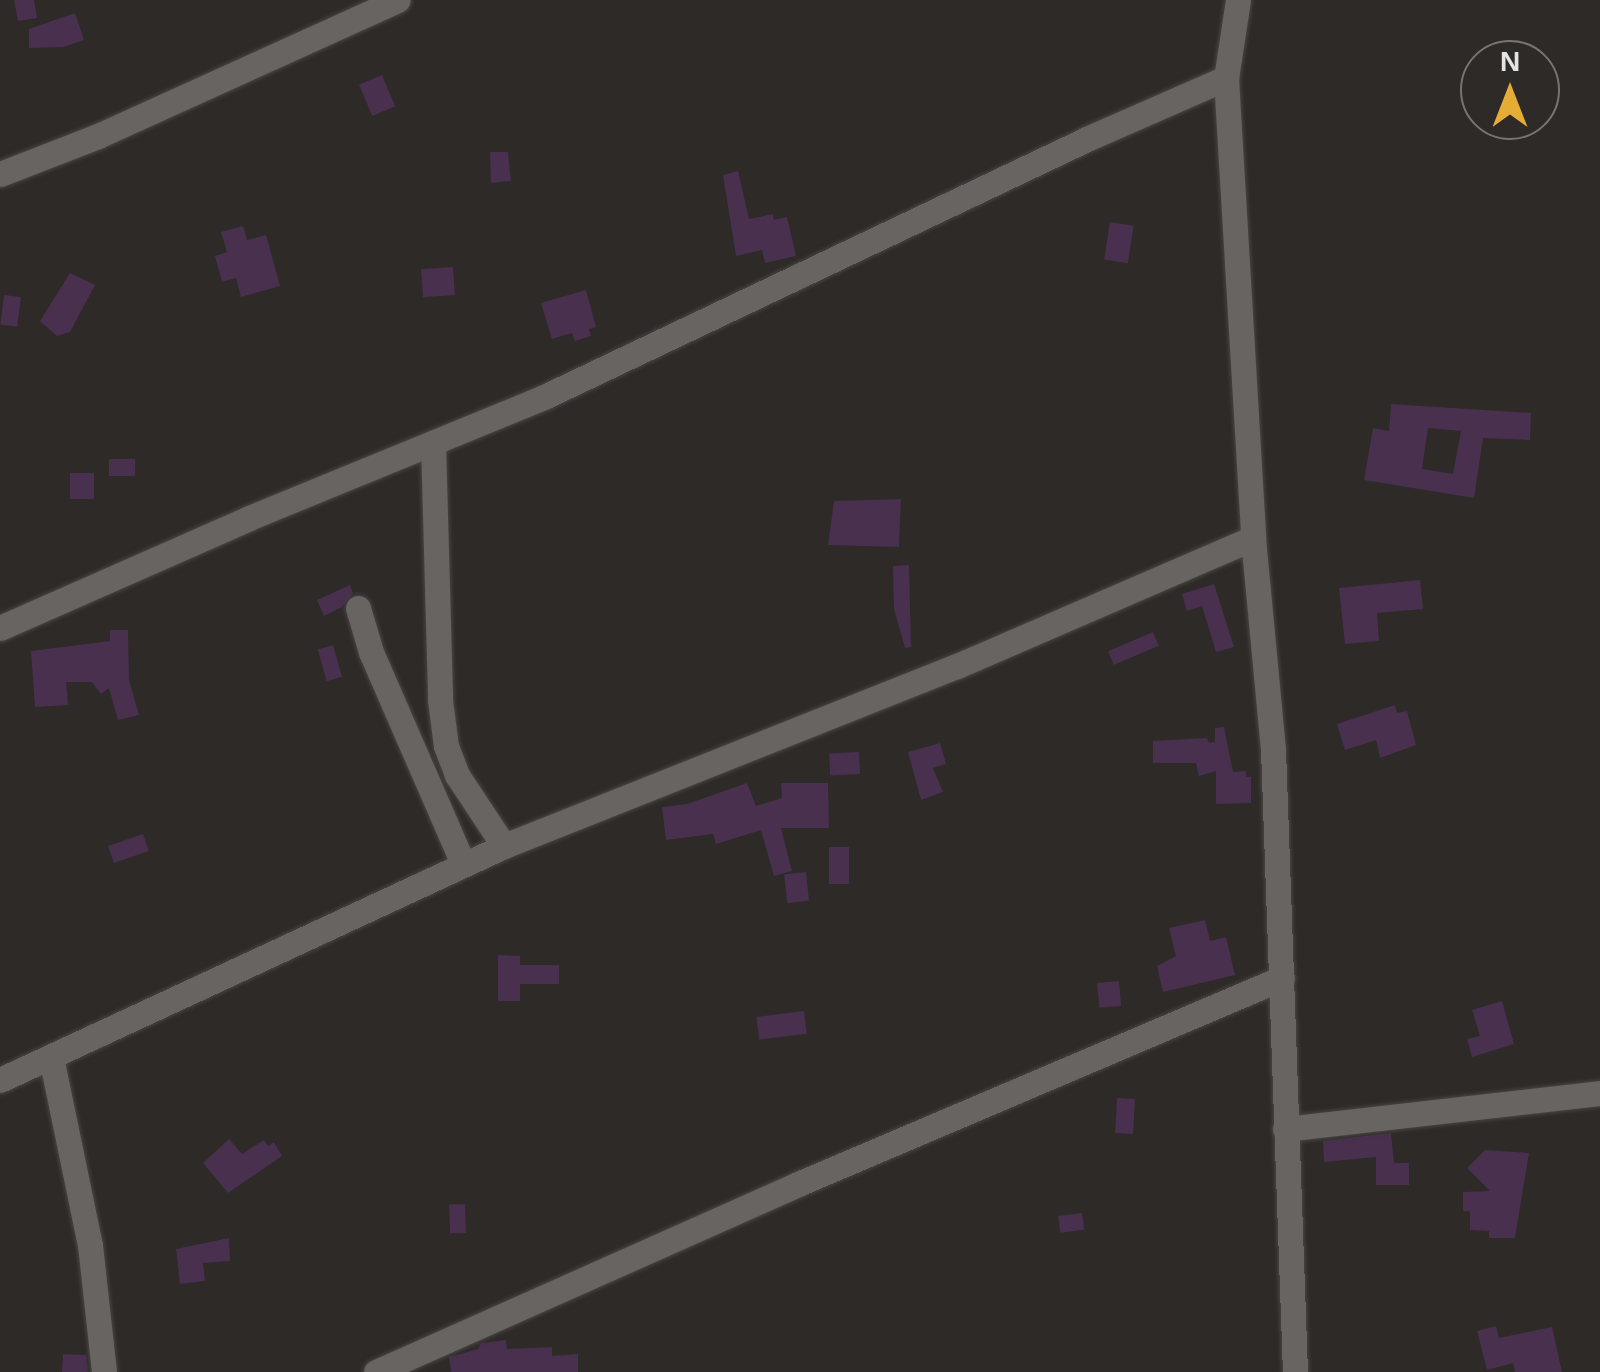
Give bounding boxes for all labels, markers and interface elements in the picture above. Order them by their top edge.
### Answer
north arrow [1460,40,1560,140]
text: N [1500,46,1520,77]

